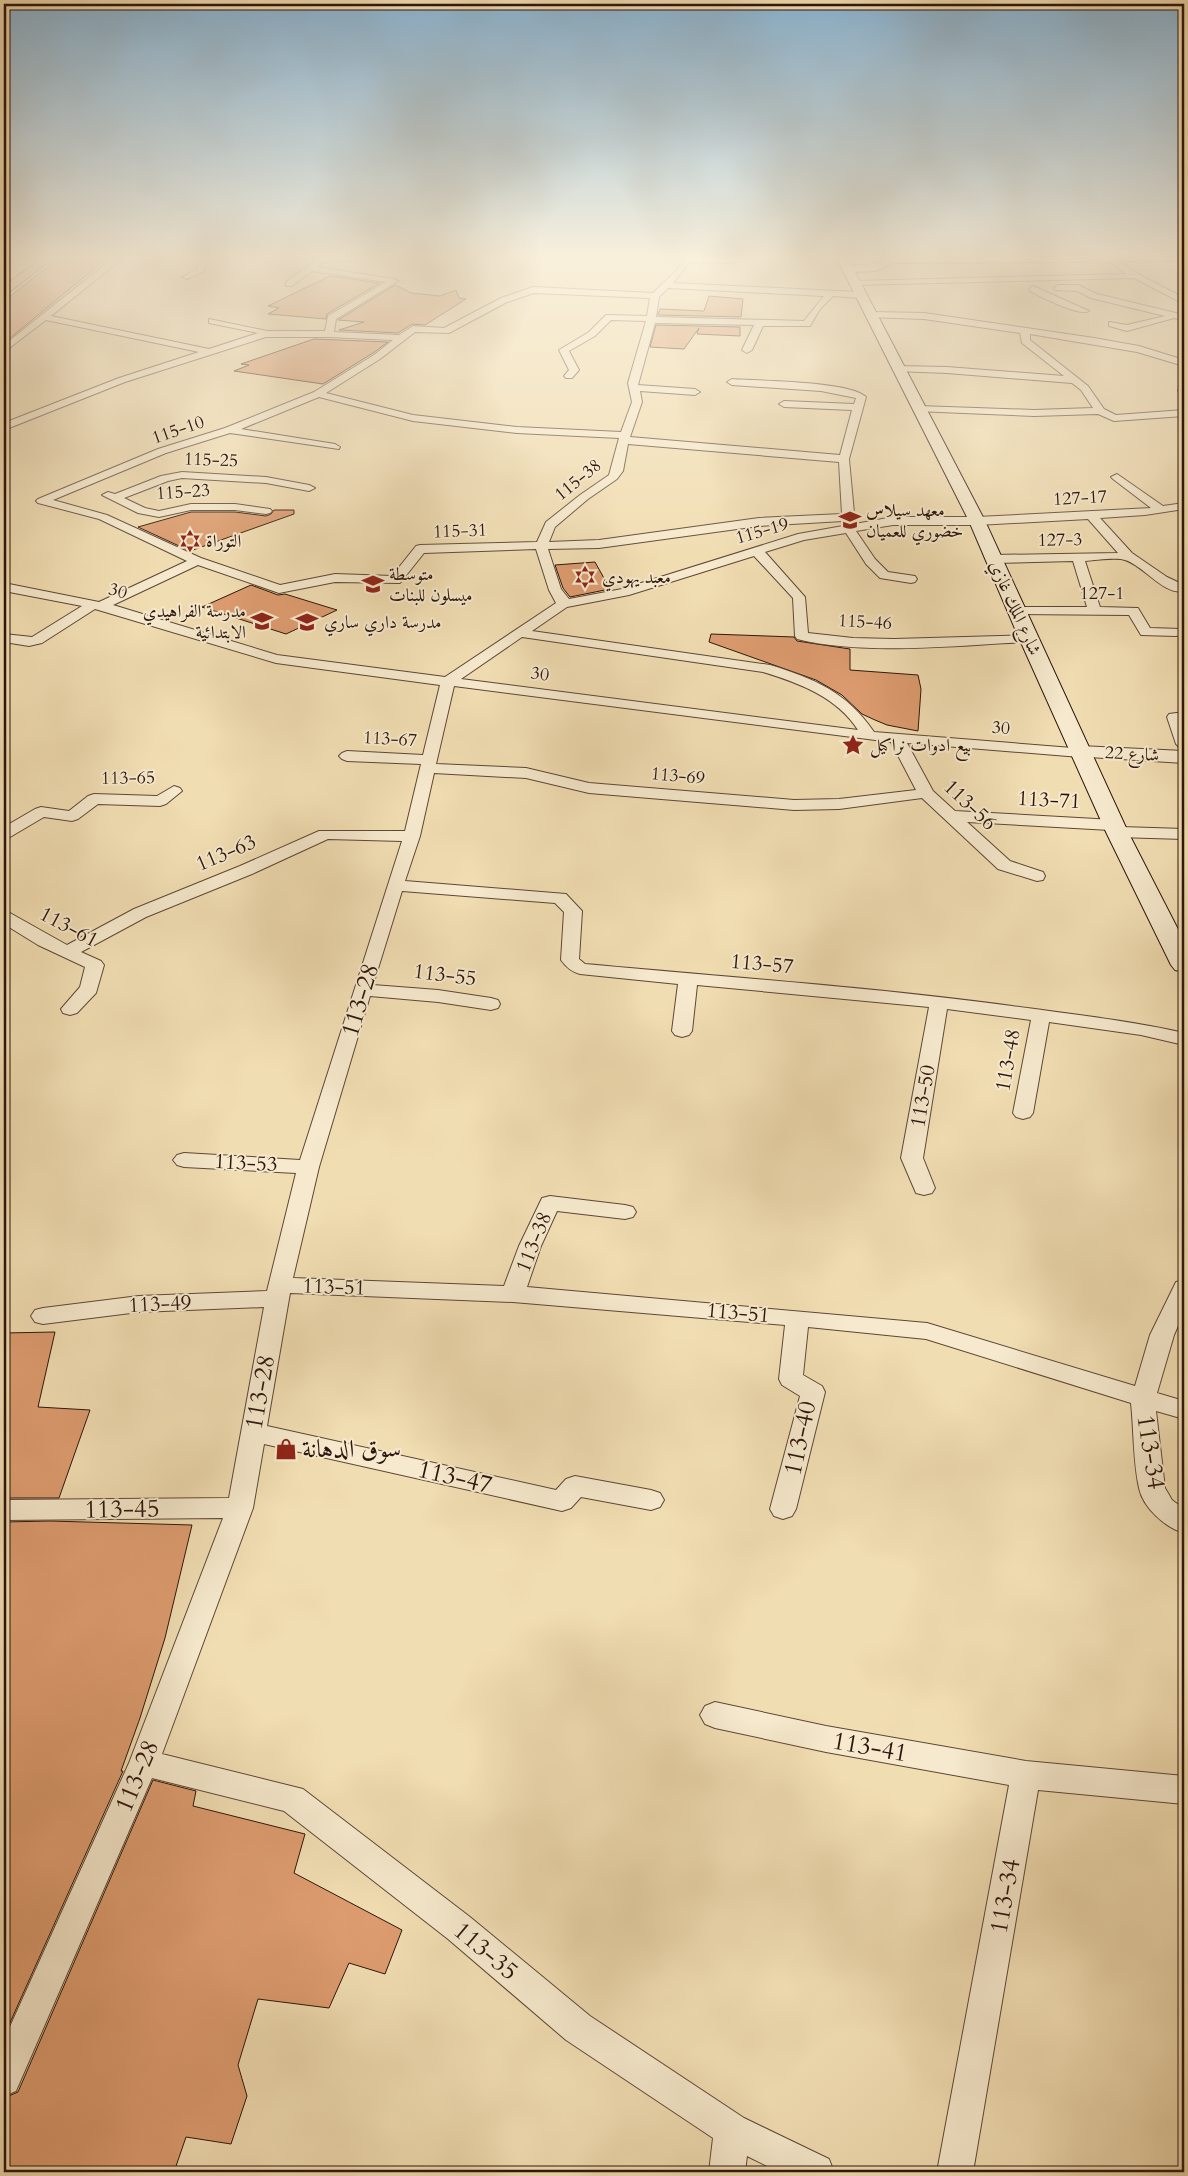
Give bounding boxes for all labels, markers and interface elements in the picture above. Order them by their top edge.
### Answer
street label: 115-10 [148,409,208,451]
street label: 115-25 [184,447,238,473]
street label: 115-38 [549,453,607,507]
street label: 115-23 [155,478,211,506]
street label: 127-17 [1052,484,1108,512]
place label: معهد سيلاس خضوري للعميان [866,498,963,546]
school or university icon: معهد سيلاس خضوري للعميان [837,507,863,533]
street label: 115-19 [733,512,791,550]
street label: 115-31 [433,518,487,544]
street label: 127-3 [1037,527,1083,553]
synagogue icon: التوراة [177,528,203,554]
place label: التوراة [206,529,241,554]
street label: شارع الملك غازي [981,557,1047,660]
place label: متوسطة ميسلون للبنات [389,562,472,608]
synagogue icon: معبد يهودي [572,564,598,590]
place label: معبد يهودي [602,565,671,592]
school or university icon: متوسطة ميسلون للبنات [360,571,386,597]
street label: 30 [106,576,130,606]
street label: 127-1 [1080,581,1124,606]
place label: مدرسة الفراهيدي الابتدائية [143,599,246,645]
school or university icon: مدرسة الفراهيدي الابتدائية [249,608,275,634]
street label: 115-46 [837,608,893,636]
school or university icon: مدرسة داري ساري [294,609,320,635]
place label: مدرسة داري ساري [324,610,442,637]
street label: 30 [529,660,551,688]
street label: 30 [991,715,1011,741]
street label: 113-67 [362,725,418,753]
place icon: بيع ادوات نراكيل [840,732,866,758]
place label: بيع ادوات نراكيل [870,733,971,761]
street label: شارع 22 [1104,740,1160,770]
street label: 113-69 [650,761,706,791]
street label: 113-65 [101,765,155,791]
street label: 113-56 [937,773,1003,837]
street label: 113-71 [1017,784,1081,816]
street label: 113-63 [191,827,261,879]
street label: 113-61 [34,899,104,955]
street label: 113-57 [729,947,795,981]
street label: 113-55 [412,957,478,993]
street label: 113-28 [333,959,387,1041]
street label: 113-48 [988,1026,1028,1094]
street label: 113-50 [903,1062,943,1130]
street label: 113-53 [214,1147,278,1179]
street label: 113-38 [509,1207,559,1277]
street label: 113-51 [302,1271,366,1303]
street label: 113-49 [128,1288,193,1320]
street label: 113-51 [705,1296,771,1330]
street label: 113-28 [237,1352,283,1432]
street label: 113-40 [776,1398,824,1478]
street label: 113-34 [1128,1412,1174,1492]
place label: سوق الدهانة [302,1432,401,1466]
shop icon: سوق الدهانة [273,1436,299,1462]
street label: 113-47 [415,1452,495,1502]
street label: 113-45 [84,1491,160,1527]
street label: 113-41 [830,1724,910,1770]
street label: 113-28 [107,1735,167,1817]
street label: 113-34 [982,1856,1028,1936]
street label: 113-35 [446,1914,526,1988]

